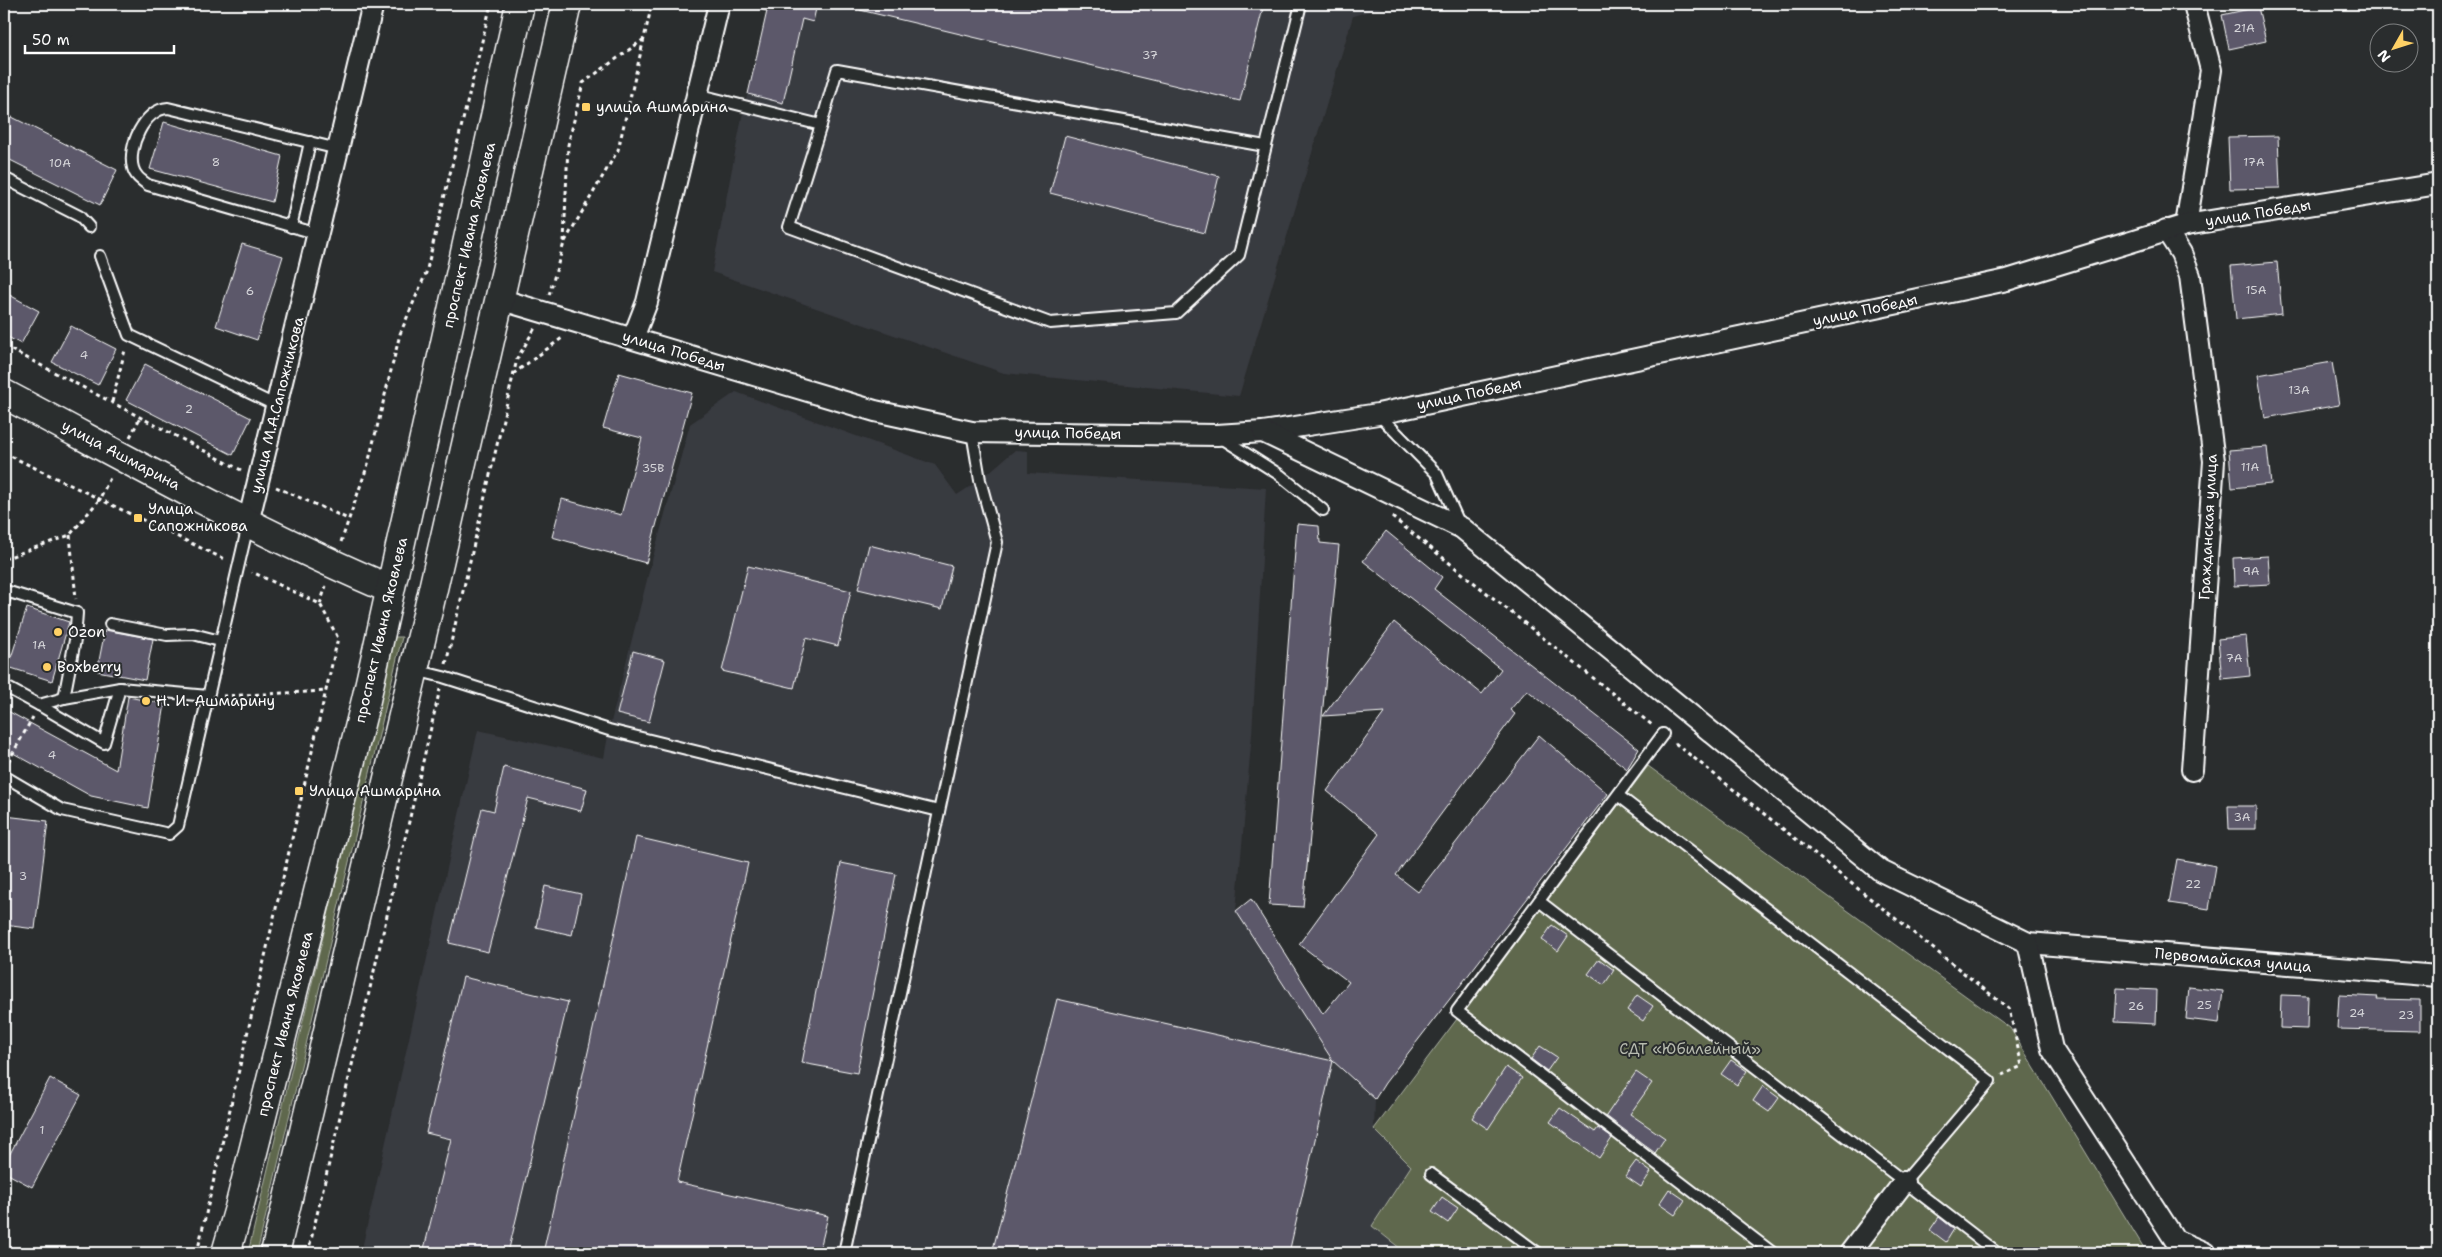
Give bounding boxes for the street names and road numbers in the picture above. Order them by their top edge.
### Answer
street label: проспект Ивана Яковлева [438,140,500,330]
street label: улица Победы [2204,195,2312,231]
street label: улица Победы [1811,289,1919,331]
street label: улица М.А.Сапожникова [245,314,309,495]
street label: улица Победы [620,326,728,376]
street label: улица Победы [1415,373,1523,415]
street label: улица Ашмарина [58,415,184,495]
street label: улица Победы [1014,422,1122,444]
street label: Гражданская улица [2194,453,2222,600]
street label: проспект Ивана Яковлева [350,535,412,725]
street label: проспект Ивана Яковлева [252,929,318,1119]
street label: Первомайская улица [2154,943,2313,977]

